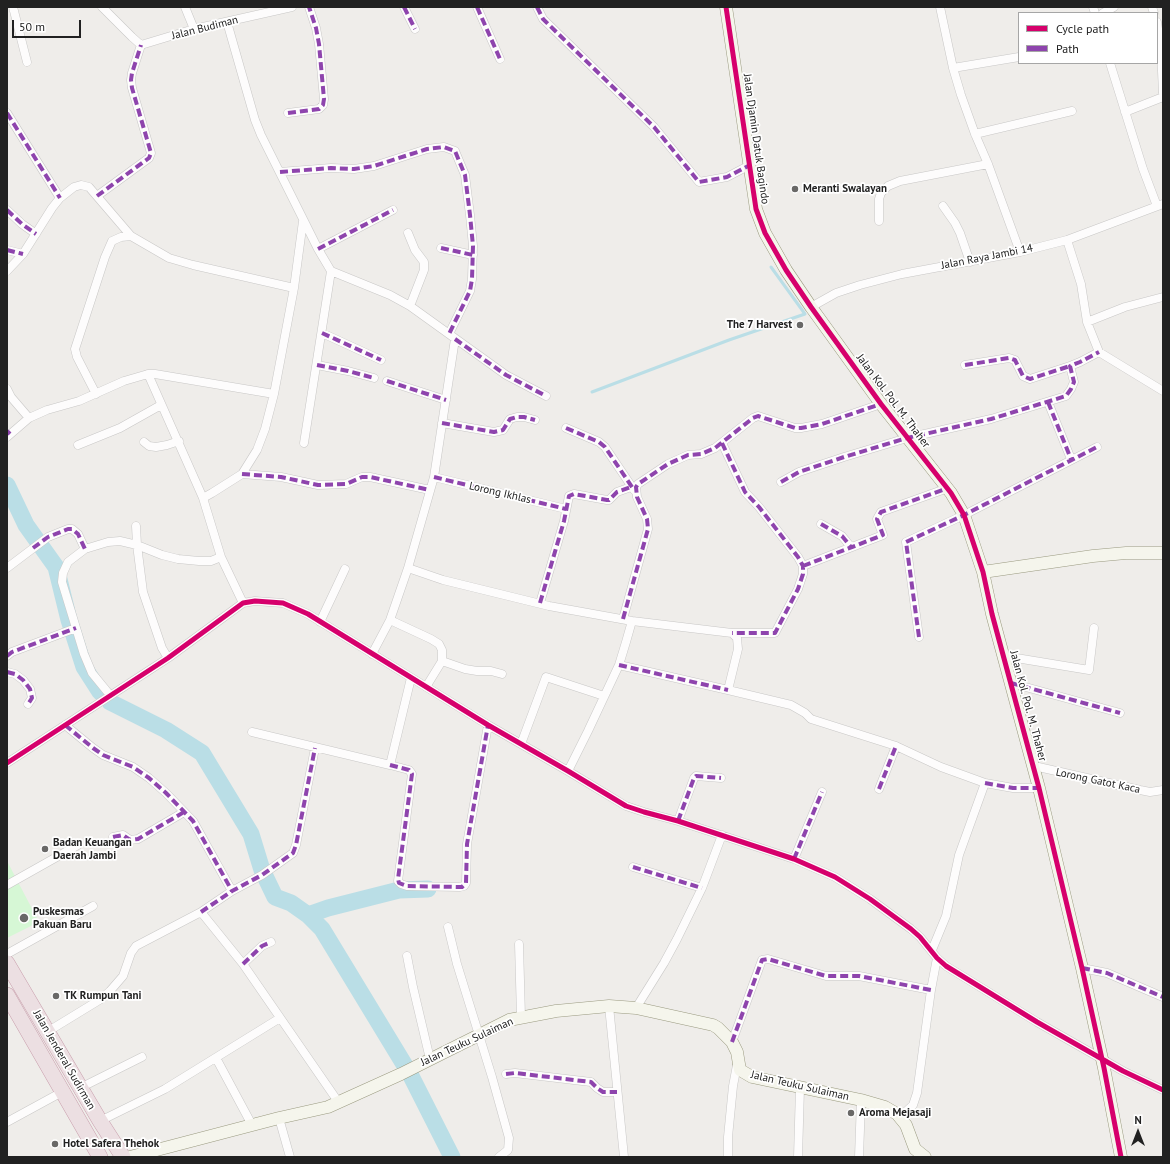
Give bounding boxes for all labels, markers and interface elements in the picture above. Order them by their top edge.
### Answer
scale bar [14,12,83,38]
legend [1018,12,1158,64]
street label: Jalan Budiman [170,13,240,43]
text: 50 m [19,19,45,34]
text: Cycle path [1056,21,1109,36]
text: Path [1056,41,1079,56]
street label: Jalan Djamin Datuk Bagindo [740,73,772,205]
place label: Meranti Swalayan [803,182,887,196]
marker: Meranti Swalayan [790,184,800,194]
street label: Jalan Raya Jambi 14 [940,242,1034,272]
place label: The 7 Harvest [727,318,792,332]
marker: The 7 Harvest [795,320,805,330]
street label: Jalan Kol. Pol. M. Thaher [853,352,933,450]
street label: Lorong Ikhlas [468,479,532,507]
street label: Jalan Kol. Pol. M. Thaher [1007,649,1049,763]
street label: Lorong Gatot Kaca [1055,766,1141,796]
place label: Badan Keuangan Daerah Jambi [53,836,132,862]
marker: Badan Keuangan Daerah Jambi [40,844,50,854]
place label: Puskesmas Pakuan Baru [33,905,92,931]
marker: Puskesmas Pakuan Baru [18,912,30,924]
place label: TK Rumpun Tani [64,989,141,1003]
marker: TK Rumpun Tani [51,991,61,1001]
street label: Jalan Jenderal Sudirman [30,1008,98,1112]
street label: Jalan Teuku Sulaiman [419,1015,515,1069]
street label: Jalan Teuku Sulaiman [750,1068,850,1104]
place label: Aroma Mejasaji [859,1106,931,1120]
marker: Aroma Mejasaji [846,1108,856,1118]
north arrow [1118,1112,1158,1152]
text: N [1134,1113,1142,1127]
place label: Hotel Safera Thehok [63,1137,159,1151]
marker: Hotel Safera Thehok [50,1139,60,1149]

